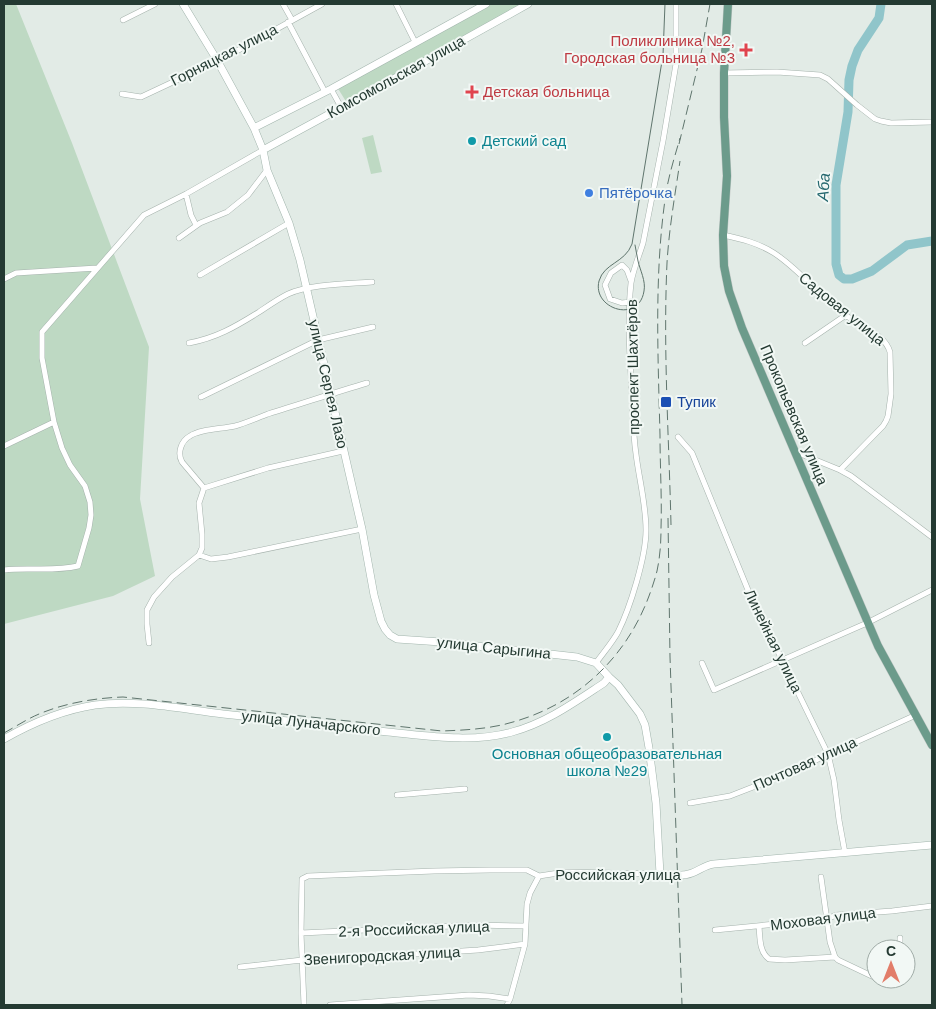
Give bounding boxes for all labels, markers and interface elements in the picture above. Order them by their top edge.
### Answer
street label: Горняцкая улица [168,20,281,89]
street label: Комсомольская улица [324,31,468,121]
place label: Поликлиника №2, Городская больница №3 [564,32,735,66]
marker: Поликлиника №2, Городская больница №3 [739,43,753,57]
place label: Детская больница [483,83,610,100]
marker: Детская больница [465,85,479,99]
place label: Детский сад [482,132,567,149]
marker: Детский сад [466,135,478,147]
water label: Аба [814,172,833,203]
place label: Пятёрочка [599,184,673,201]
marker: Пятёрочка [583,187,595,199]
street label: Садовая улица [796,269,889,349]
street label: проспект Шахтёров [623,299,642,435]
street label: улица Сергея Лазо [305,318,352,450]
street label: Прокопьевская улица [757,342,832,488]
place label: Тупик [677,393,716,410]
marker: Тупик [659,395,673,409]
street label: Линейная улица [741,586,806,696]
street label: улица Сарыгина [436,633,552,662]
street label: улица Луначарского [241,707,381,738]
marker: Основная общеобразовательная школа №29 [601,731,613,743]
street label: Почтовая улица [750,733,860,794]
place label: Основная общеобразовательная школа №29 [492,745,722,779]
street label: Российская улица [555,866,682,883]
street label: Моховая улица [769,904,877,933]
street label: 2-я Российская улица [338,917,491,940]
north arrow [866,939,916,989]
street label: Звенигородская улица [303,943,461,968]
text: С [886,943,896,959]

